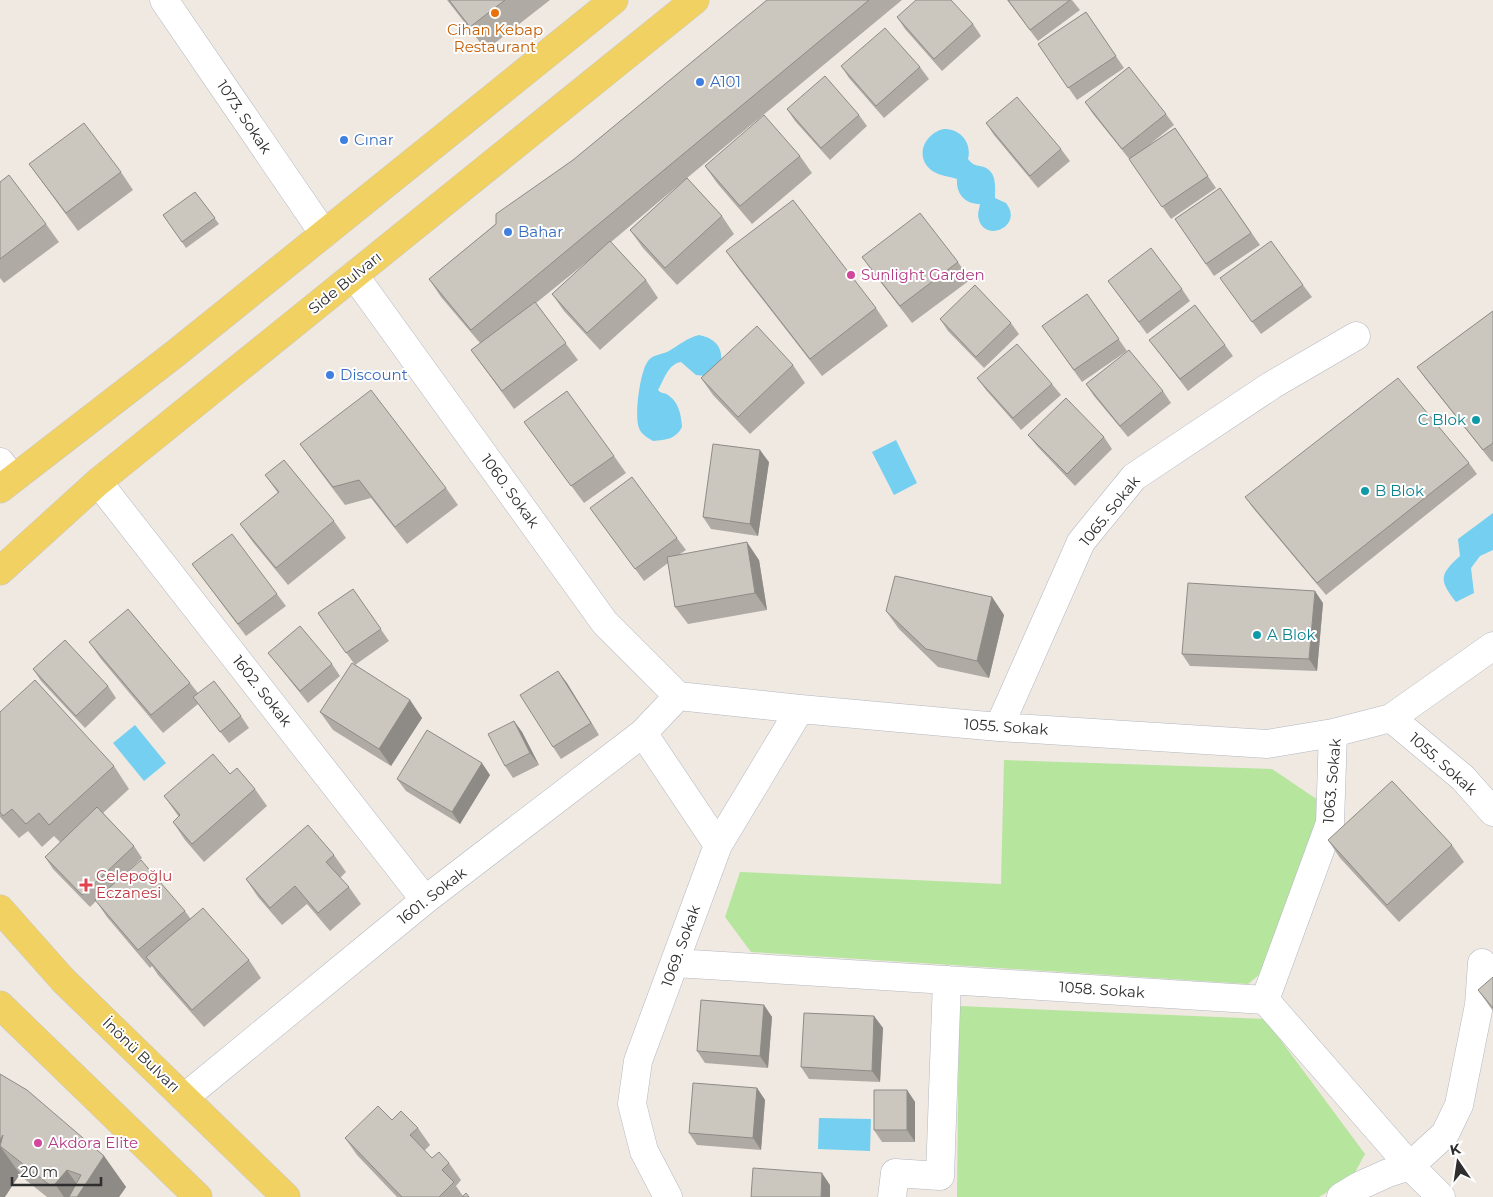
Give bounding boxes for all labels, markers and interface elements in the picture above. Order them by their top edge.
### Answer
marker: Cihan Kebap Restaurant [489,7,501,19]
place label: Cihan Kebap Restaurant [447,20,543,56]
place label: A101 [710,72,741,91]
street label: 1073. Sokak [213,76,276,157]
marker: A101 [694,76,706,88]
place label: Cınar [354,130,394,149]
marker: Cınar [338,134,350,146]
place label: Bahar [518,222,563,241]
marker: Bahar [502,226,514,238]
street label: Side Bulvarı [304,247,385,318]
place label: Sunlight Garden [861,265,985,284]
marker: Sunlight Garden [845,269,857,281]
place label: Discount [340,365,408,384]
marker: Discount [324,369,336,381]
place label: C Blok [1418,410,1466,429]
marker: C Blok [1470,414,1482,426]
street label: 1060. Sokak [477,450,544,531]
street label: 1065. Sokak [1075,472,1144,550]
place label: B Blok [1375,481,1424,500]
marker: B Blok [1359,485,1371,497]
place label: A Blok [1267,625,1315,644]
marker: A Blok [1251,629,1263,641]
street label: 1602. Sokak [229,651,296,730]
street label: 1055. Sokak [963,714,1049,739]
street label: 1055. Sokak [1406,728,1481,799]
street label: 1063. Sokak [1318,738,1345,824]
street label: 1601. Sokak [393,863,470,928]
place label: Celepoğlu Eczanesi [96,866,172,902]
marker: Celepoğlu Eczanesi [80,879,92,891]
street label: 1069. Sokak [657,902,704,989]
street label: 1058. Sokak [1059,977,1146,1002]
street label: İnönü Bulvarı [99,1013,184,1096]
place label: Akdora Elite [48,1133,138,1152]
marker: Akdora Elite [32,1137,44,1149]
north arrow [1433,1137,1483,1187]
text: K [1448,1139,1463,1159]
scale bar [12,1154,101,1186]
text: 20 m [20,1162,58,1181]

